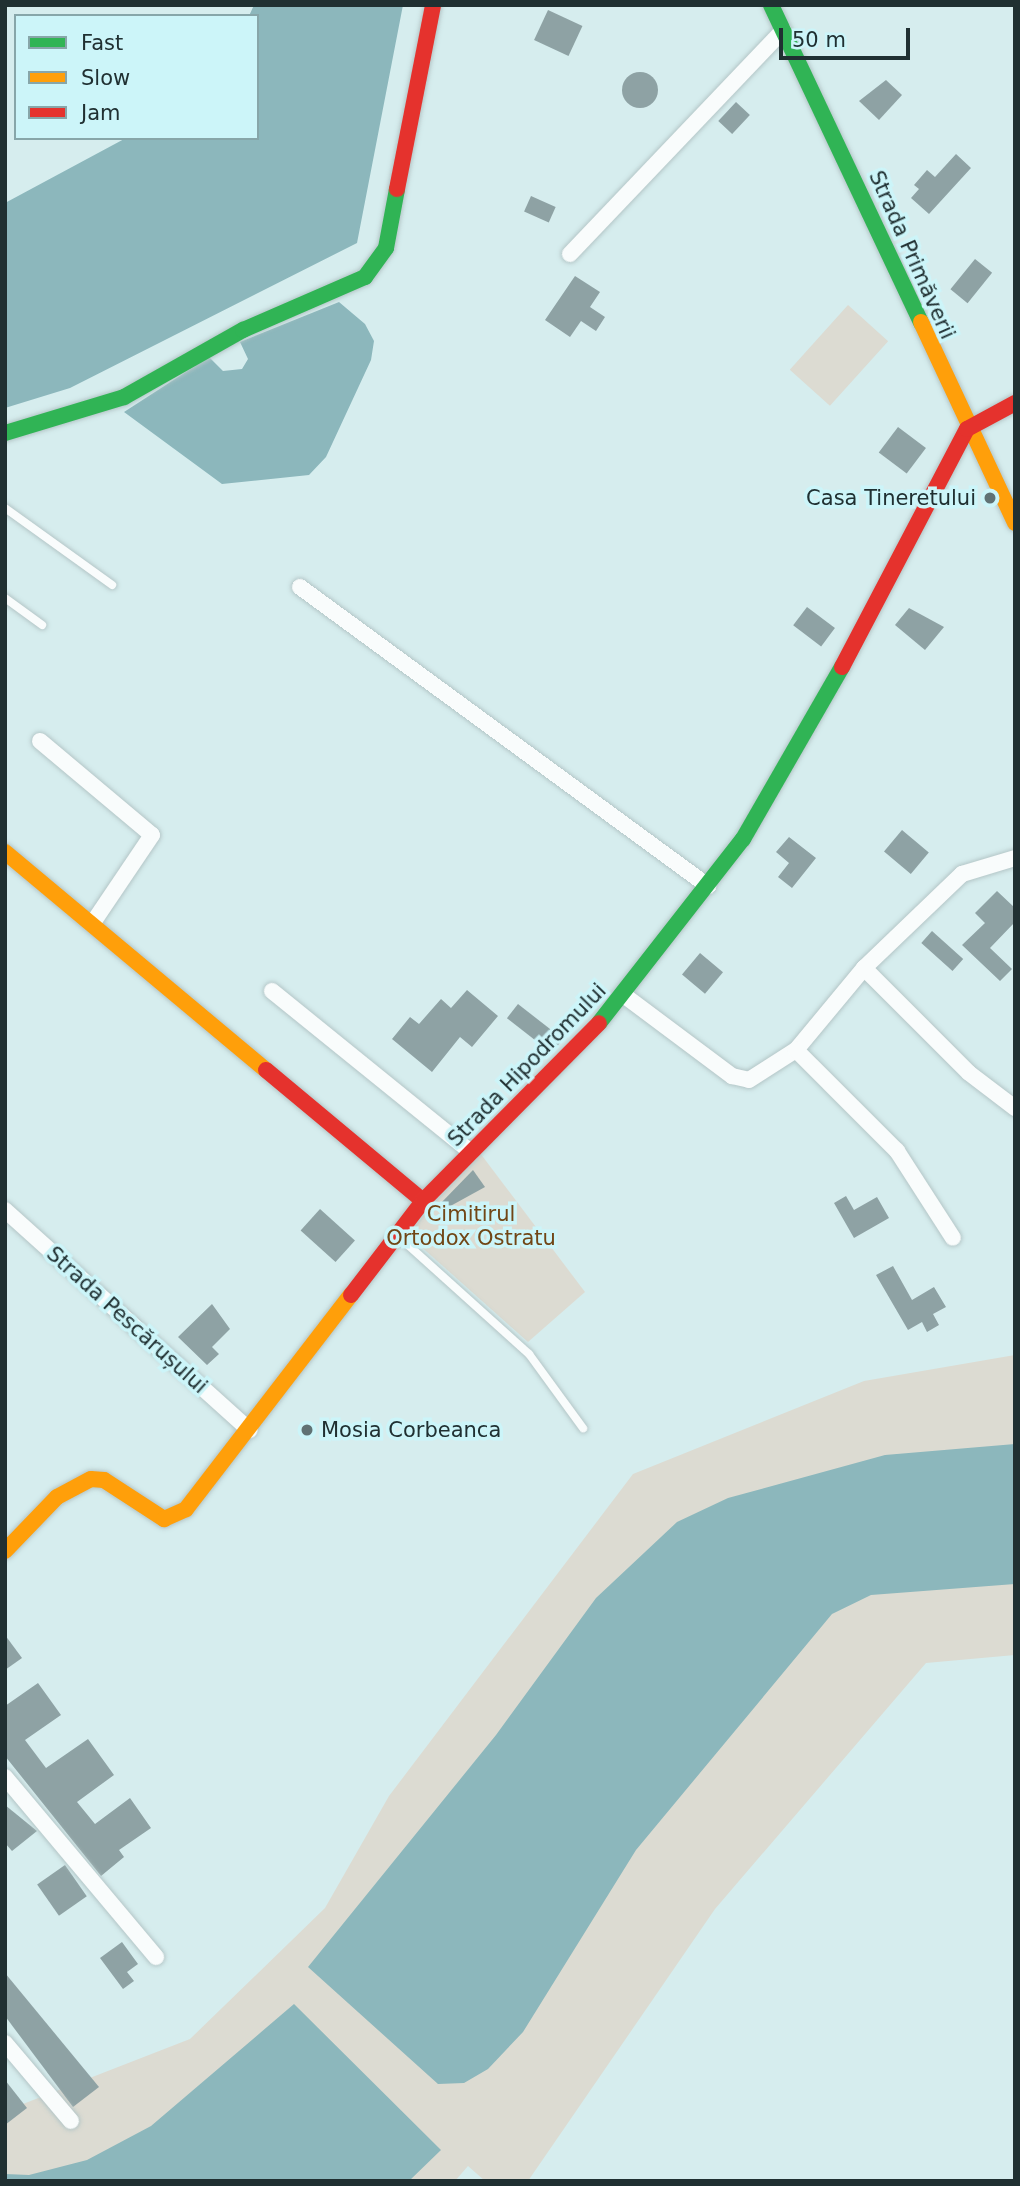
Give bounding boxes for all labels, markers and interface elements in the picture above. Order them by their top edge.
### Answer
legend [14,14,259,140]
scale bar [782,14,913,58]
text: 50 m [792,28,846,52]
text: Fast [81,31,123,55]
text: Slow [81,66,130,90]
text: Jam [81,101,121,125]
street label: Strada Primăverii [864,167,960,343]
place label: Casa Tineretului [806,485,976,511]
marker: Casa Tineretului [982,490,998,506]
street label: Strada Hipodromului [443,978,611,1152]
park label: Cimitirul Ortodox Ostratu [386,1201,556,1251]
street label: Strada Pescărușului [42,1241,212,1399]
place label: Mosia Corbeanca [321,1417,501,1443]
marker: Mosia Corbeanca [299,1422,315,1438]

